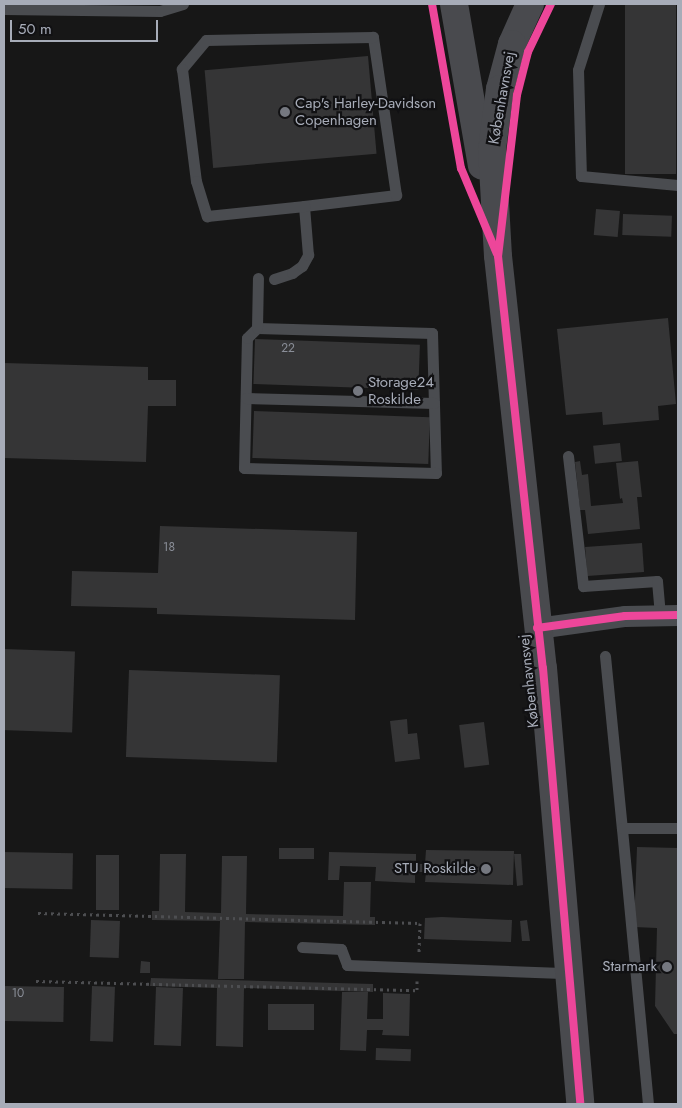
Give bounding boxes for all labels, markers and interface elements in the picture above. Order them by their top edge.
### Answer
scale bar [12,10,160,42]
text: 50 m [18,18,52,40]
street label: Københavnsvej [485,50,519,146]
place label: Cap's Harley-Davidson Copenhagen [295,94,436,129]
marker: Cap's Harley-Davidson Copenhagen [279,106,291,118]
house number: 22 [281,342,295,356]
place label: Storage24 Roskilde [368,373,434,408]
marker: Storage24 Roskilde [352,385,364,397]
house number: 18 [163,541,175,555]
street label: Københavnsvej [515,633,543,729]
place label: STU Roskilde [394,860,476,878]
marker: STU Roskilde [480,863,492,875]
place label: Starmark [602,958,657,976]
marker: Starmark [661,961,673,973]
house number: 10 [12,987,24,1001]

